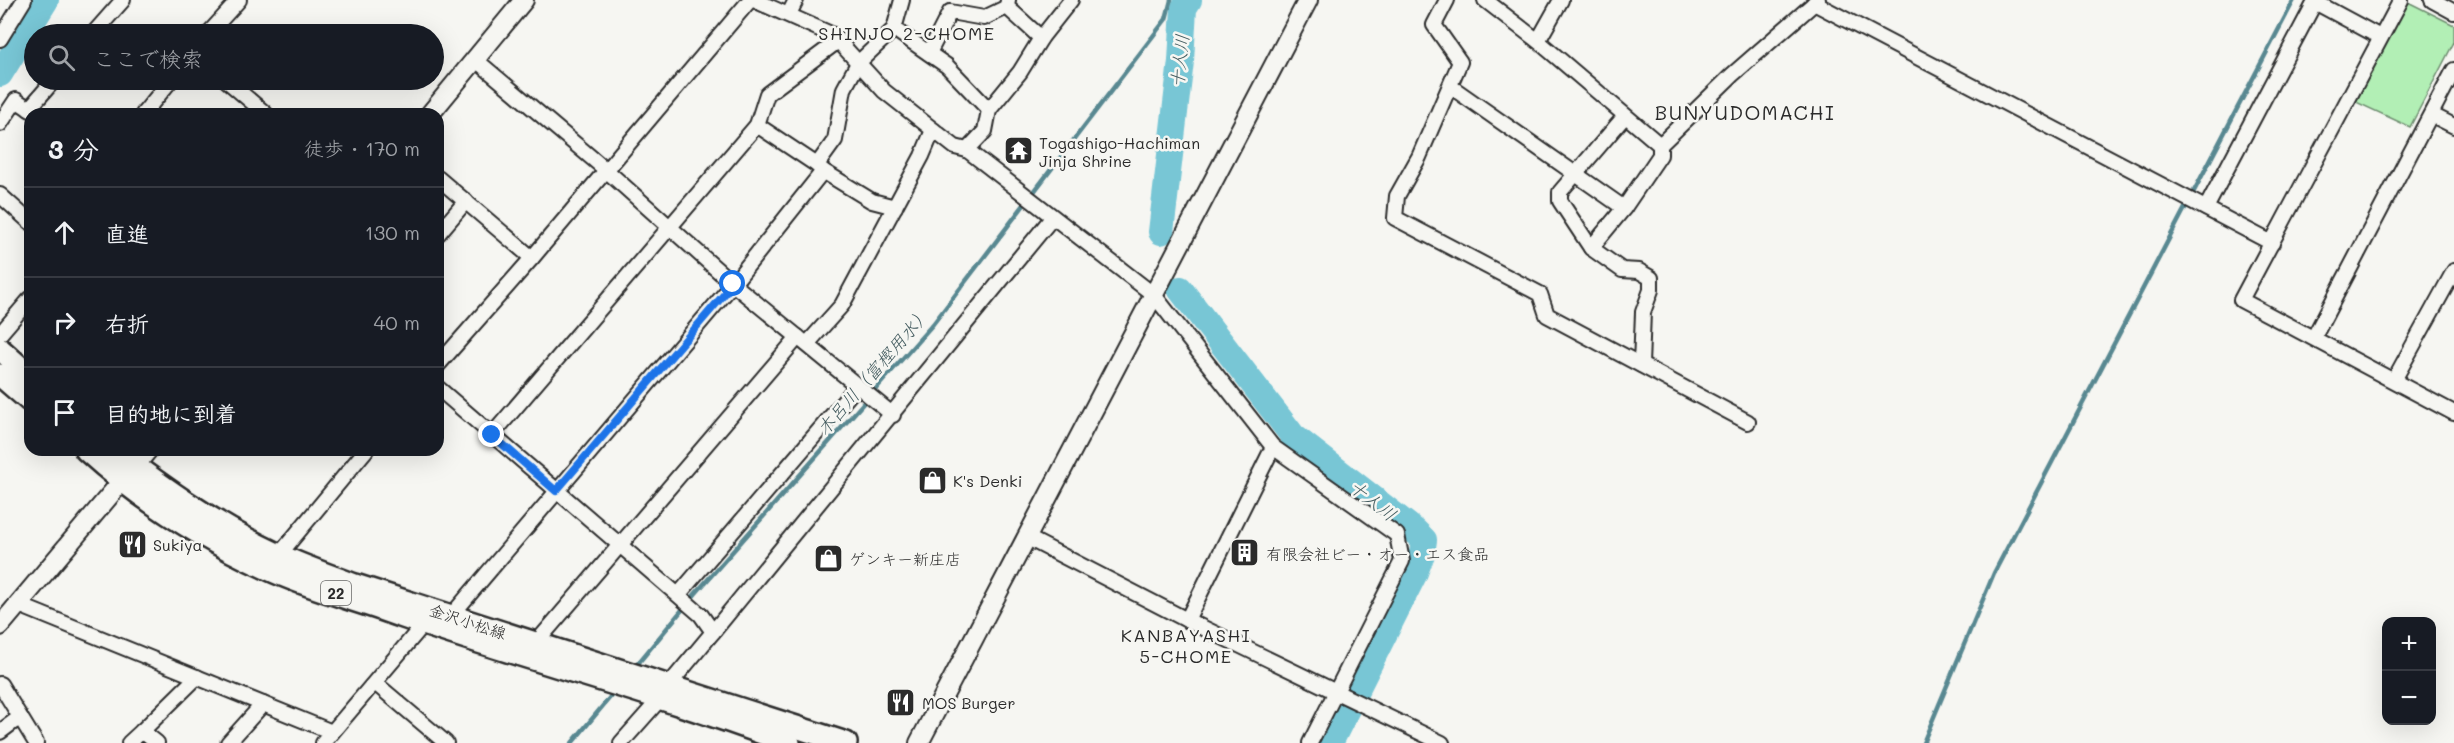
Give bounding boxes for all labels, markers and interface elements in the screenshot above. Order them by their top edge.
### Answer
district label: SHINJO 2-CHOME [818,21,996,45]
search box [24,24,444,90]
water label: 十人川 [1164,33,1194,89]
icon: search [45,41,78,74]
text: ここで検索 [93,44,203,73]
district label: BUNYUDOMACHI [1655,99,1835,125]
text: 3 分 [48,132,99,166]
place label: Togashigo-Hachiman Jinja Shrine [1039,132,1200,171]
text: 徒歩 · 170 m [304,135,420,161]
temple icon: Togashigo-Hachiman Jinja Shrine [1002,135,1034,167]
icon: ahead [48,216,81,249]
text: 直進 [105,219,149,248]
text: 130 m [365,219,420,245]
route start [719,270,745,296]
water label: 木呂川（富樫用水） [811,302,935,440]
icon: right [48,306,81,339]
text: 右折 [105,309,149,338]
text: 40 m [374,309,420,335]
icon: arrive [48,396,81,429]
text: 目的地に到着 [105,399,237,428]
route end [478,421,504,447]
shop icon: K's Denki [916,464,948,496]
place label: K's Denki [953,470,1022,491]
water label: 十人川 [1344,474,1402,526]
restaurant icon: Sukiya [116,528,148,560]
place label: Sukiya [153,534,203,555]
building icon: 有限会社ビー・オー・エス食品 [1229,537,1261,569]
shop icon: ゲンキー新庄店 [812,542,844,574]
place label: 有限会社ビー・オー・エス食品 [1266,543,1489,564]
place label: ゲンキー新庄店 [849,548,961,569]
road number: 22 [321,581,351,605]
street label: 金沢小松線 [427,599,509,643]
map controls [2382,617,2436,725]
button: + [2382,617,2436,671]
district label: KANBAYASHI 5-CHOME [1121,623,1251,668]
button: − [2382,671,2436,725]
restaurant icon: MOS Burger [885,686,917,718]
place label: MOS Burger [922,692,1016,713]

